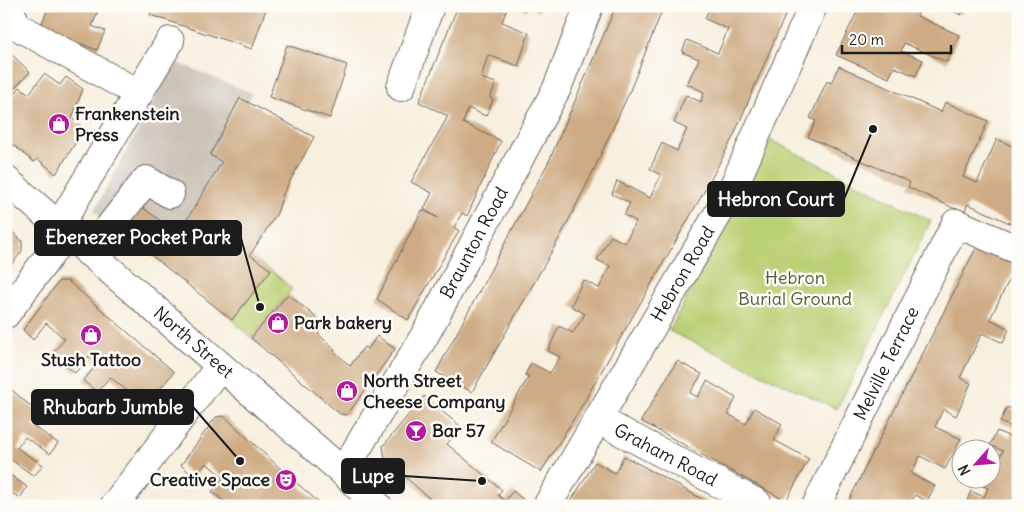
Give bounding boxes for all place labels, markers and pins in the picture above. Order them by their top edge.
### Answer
place label: Frankenstein Press [75,102,180,146]
shop icon: Frankenstein Press [47,112,71,136]
callout: Hebron Court [708,182,844,216]
callout: Ebenezer Pocket Park [35,221,241,255]
shop icon: Park bakery [266,311,290,335]
place label: Park bakery [294,311,392,334]
shop icon: Stush Tattoo [79,323,103,347]
place label: Stush Tattoo [41,348,141,371]
place label: North Street Cheese Company [363,369,505,413]
shop icon: North Street Cheese Company [335,379,359,403]
callout: Rhubarb Jumble [32,390,193,424]
bar icon: Bar 57 [404,419,428,443]
place label: Bar 57 [432,419,485,442]
callout: Lupe [342,459,404,493]
place label: Creative Space [150,468,270,491]
theatre icon: Creative Space [274,468,298,492]

